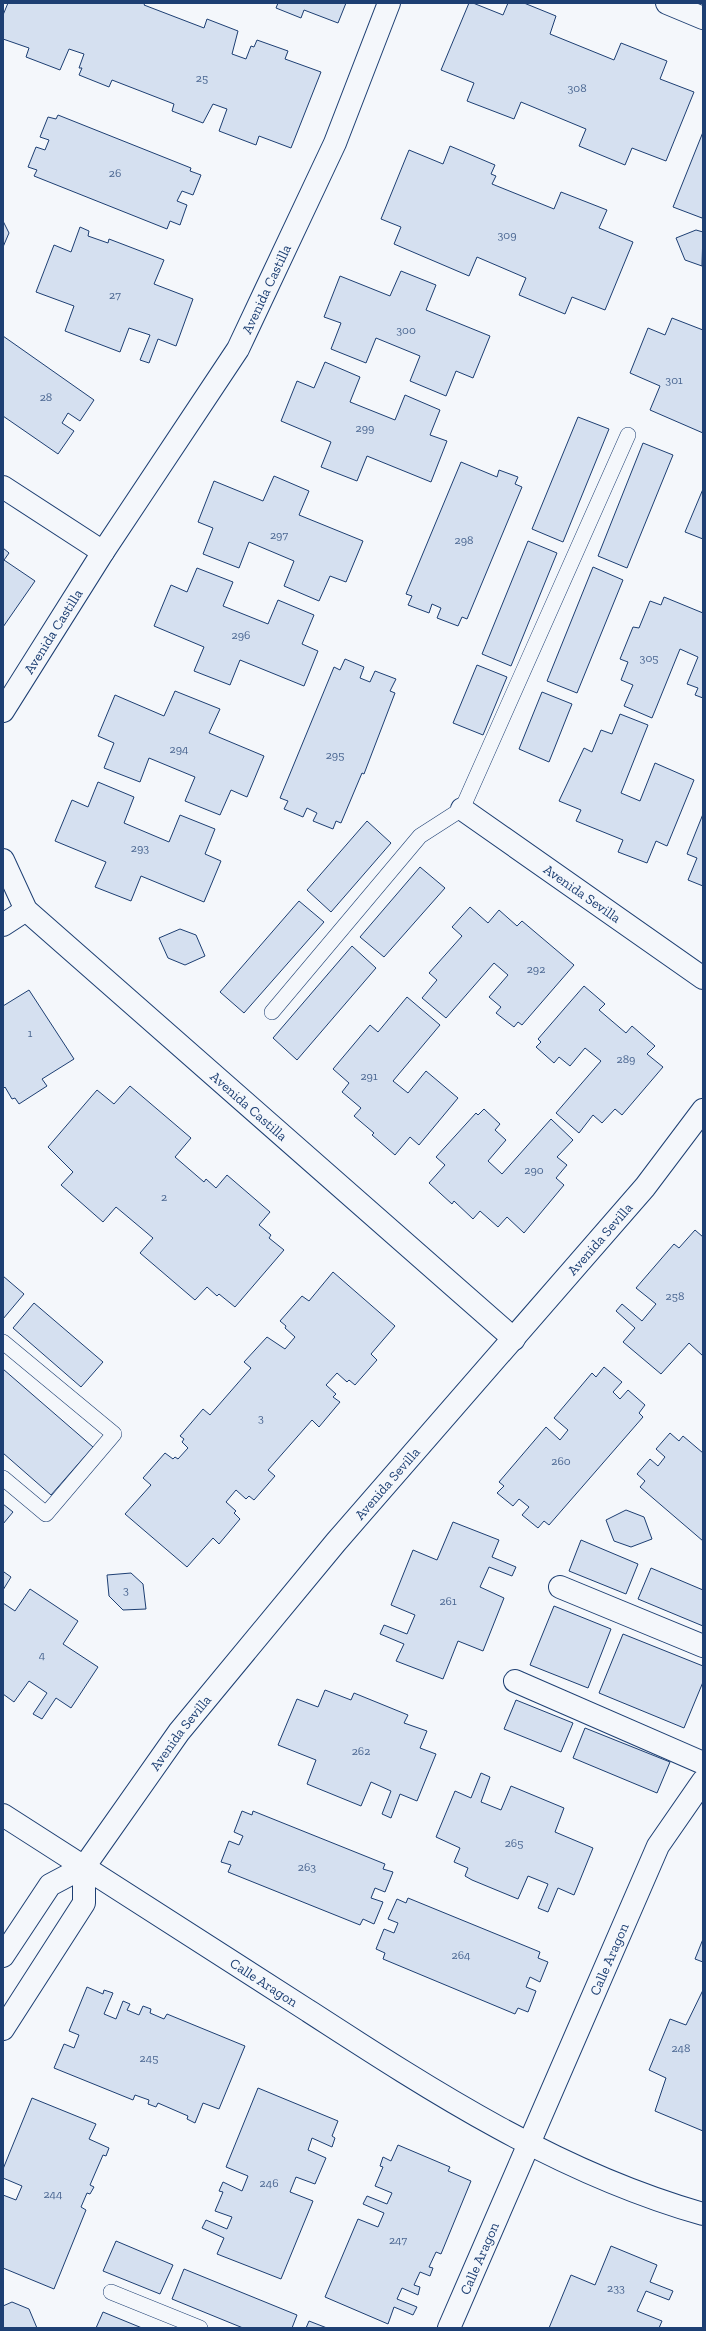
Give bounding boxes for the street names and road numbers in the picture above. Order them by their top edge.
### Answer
street label: Avenida Castilla [238,241,295,336]
street label: Avenida Castilla [20,586,86,677]
street label: Avenida Sevilla [540,860,625,927]
street label: Avenida Castilla [207,1068,291,1145]
street label: Avenida Sevilla [564,1199,636,1279]
street label: Avenida Sevilla [351,1443,423,1523]
street label: Avenida Sevilla [146,1691,215,1774]
street label: Calle Aragon [586,1920,632,1998]
street label: Calle Aragon [227,1954,301,2010]
street label: Calle Aragon [456,2219,502,2297]

